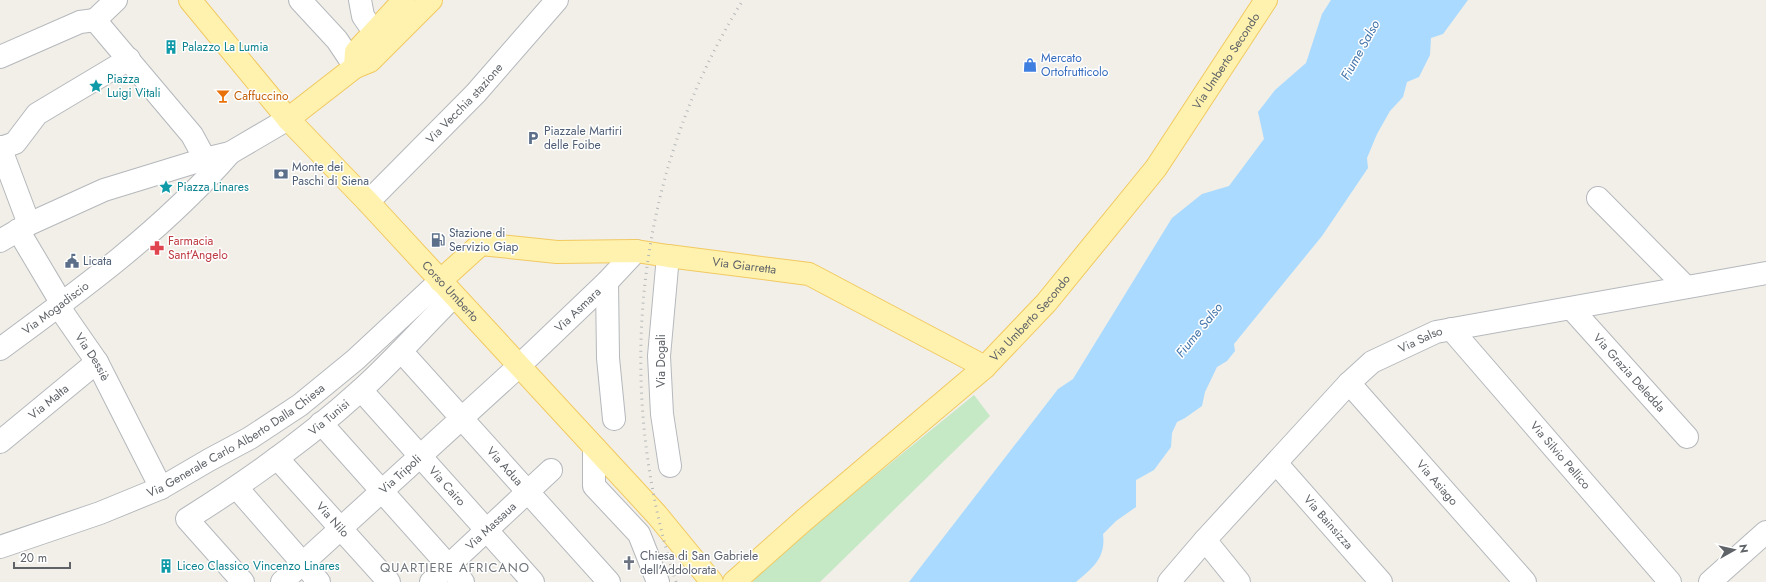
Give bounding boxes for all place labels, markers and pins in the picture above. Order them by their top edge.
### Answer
place label: Palazzo La Lumia [182,38,269,56]
building icon: Palazzo La Lumia [163,39,179,55]
place label: Mercato Ortofrutticolo [1041,49,1109,81]
shop icon: Mercato Ortofrutticolo [1022,57,1038,73]
place label: Piazza Luigi Vitali [107,70,161,102]
place icon: Piazza Luigi Vitali [88,78,104,94]
place label: Caffuccino [234,87,289,105]
bar icon: Caffuccino [215,88,231,104]
place label: Piazzale Martiri delle Foibe [544,122,622,154]
parking icon: Piazzale Martiri delle Foibe [525,130,541,146]
place label: Monte dei Paschi di Siena [292,158,369,190]
bank icon: Monte dei Paschi di Siena [273,166,289,182]
place label: Piazza Linares [177,178,249,196]
place icon: Piazza Linares [158,179,174,195]
place label: Stazione di Servizio Giap [449,224,519,256]
place label: Farmacia Sant'Angelo [168,232,228,264]
fuel station icon: Stazione di Servizio Giap [430,232,446,248]
pharmacy icon: Farmacia Sant'Angelo [149,240,165,256]
place label: Licata [83,252,112,270]
public building icon: Licata [64,253,80,269]
place label: Chiesa di San Gabriele dell'Addolorata [640,547,758,579]
church icon: Chiesa di San Gabriele dell'Addolorata [621,555,637,571]
place label: Liceo Classico Vincenzo Linares [177,557,340,575]
building icon: Liceo Classico Vincenzo Linares [158,558,174,574]

